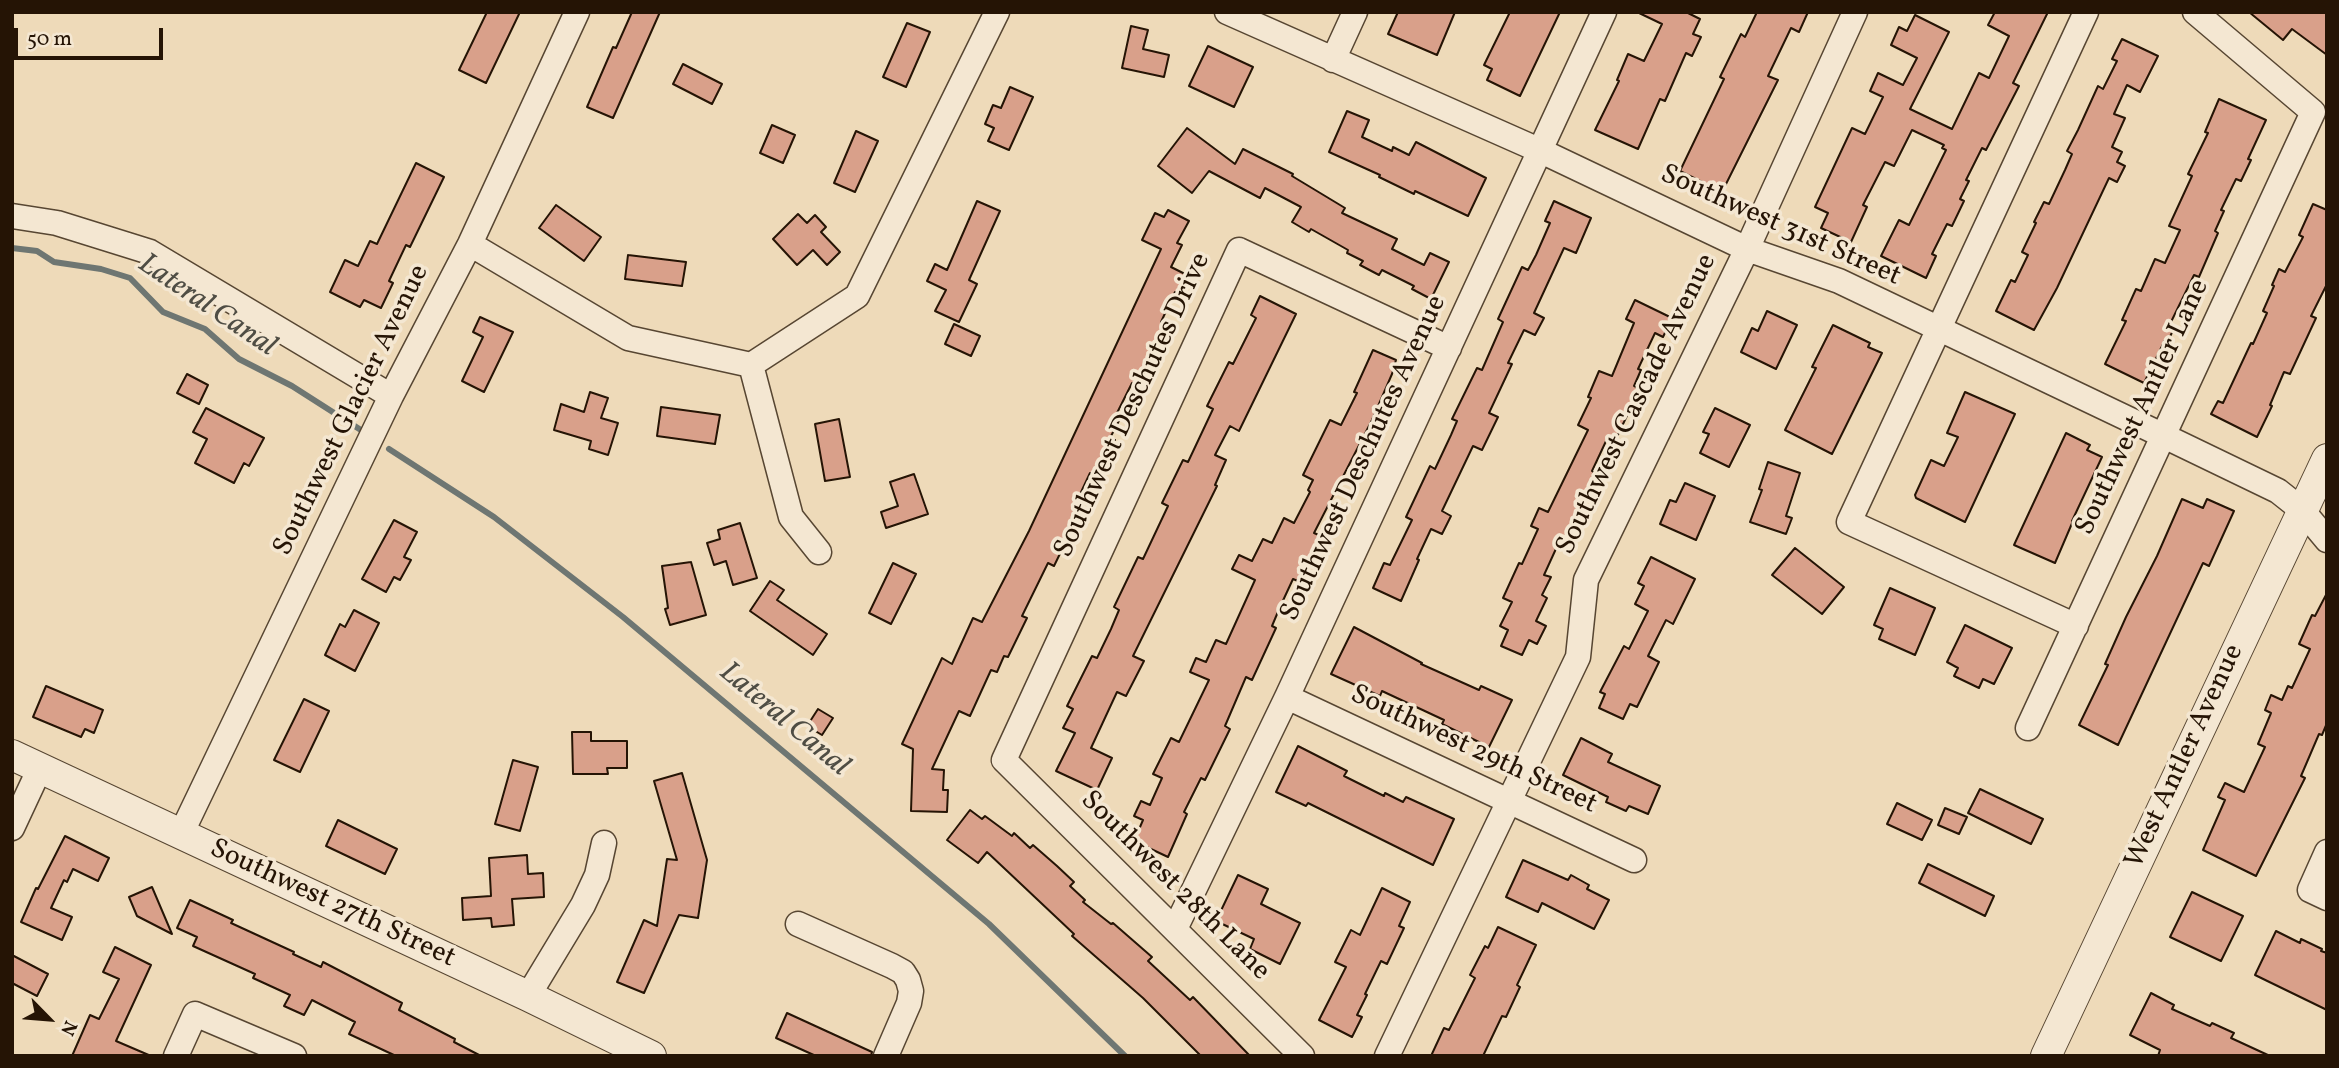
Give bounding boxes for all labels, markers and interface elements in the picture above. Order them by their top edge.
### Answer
scale bar [18,14,166,58]
text: 50 m [27,25,72,54]
street label: Southwest 31st Street [1655,159,1905,295]
water label: Lateral Canal [130,248,282,366]
street label: Southwest Deschutes Drive [1049,248,1219,564]
street label: Southwest Cascade Avenue [1550,249,1726,561]
street label: Southwest Glacier Avenue [268,260,438,562]
street label: Southwest Antler Lane [2070,275,2218,541]
street label: Southwest Deschutes Avenue [1275,291,1455,627]
street label: West Antler Avenue [2119,640,2253,874]
water label: Lateral Canal [711,656,855,786]
street label: Southwest 29th Street [1344,679,1602,823]
street label: Southwest 28th Lane [1072,785,1276,989]
street label: Southwest 27th Street [204,833,460,977]
north arrow [14,984,84,1054]
text: N [53,1016,83,1040]

